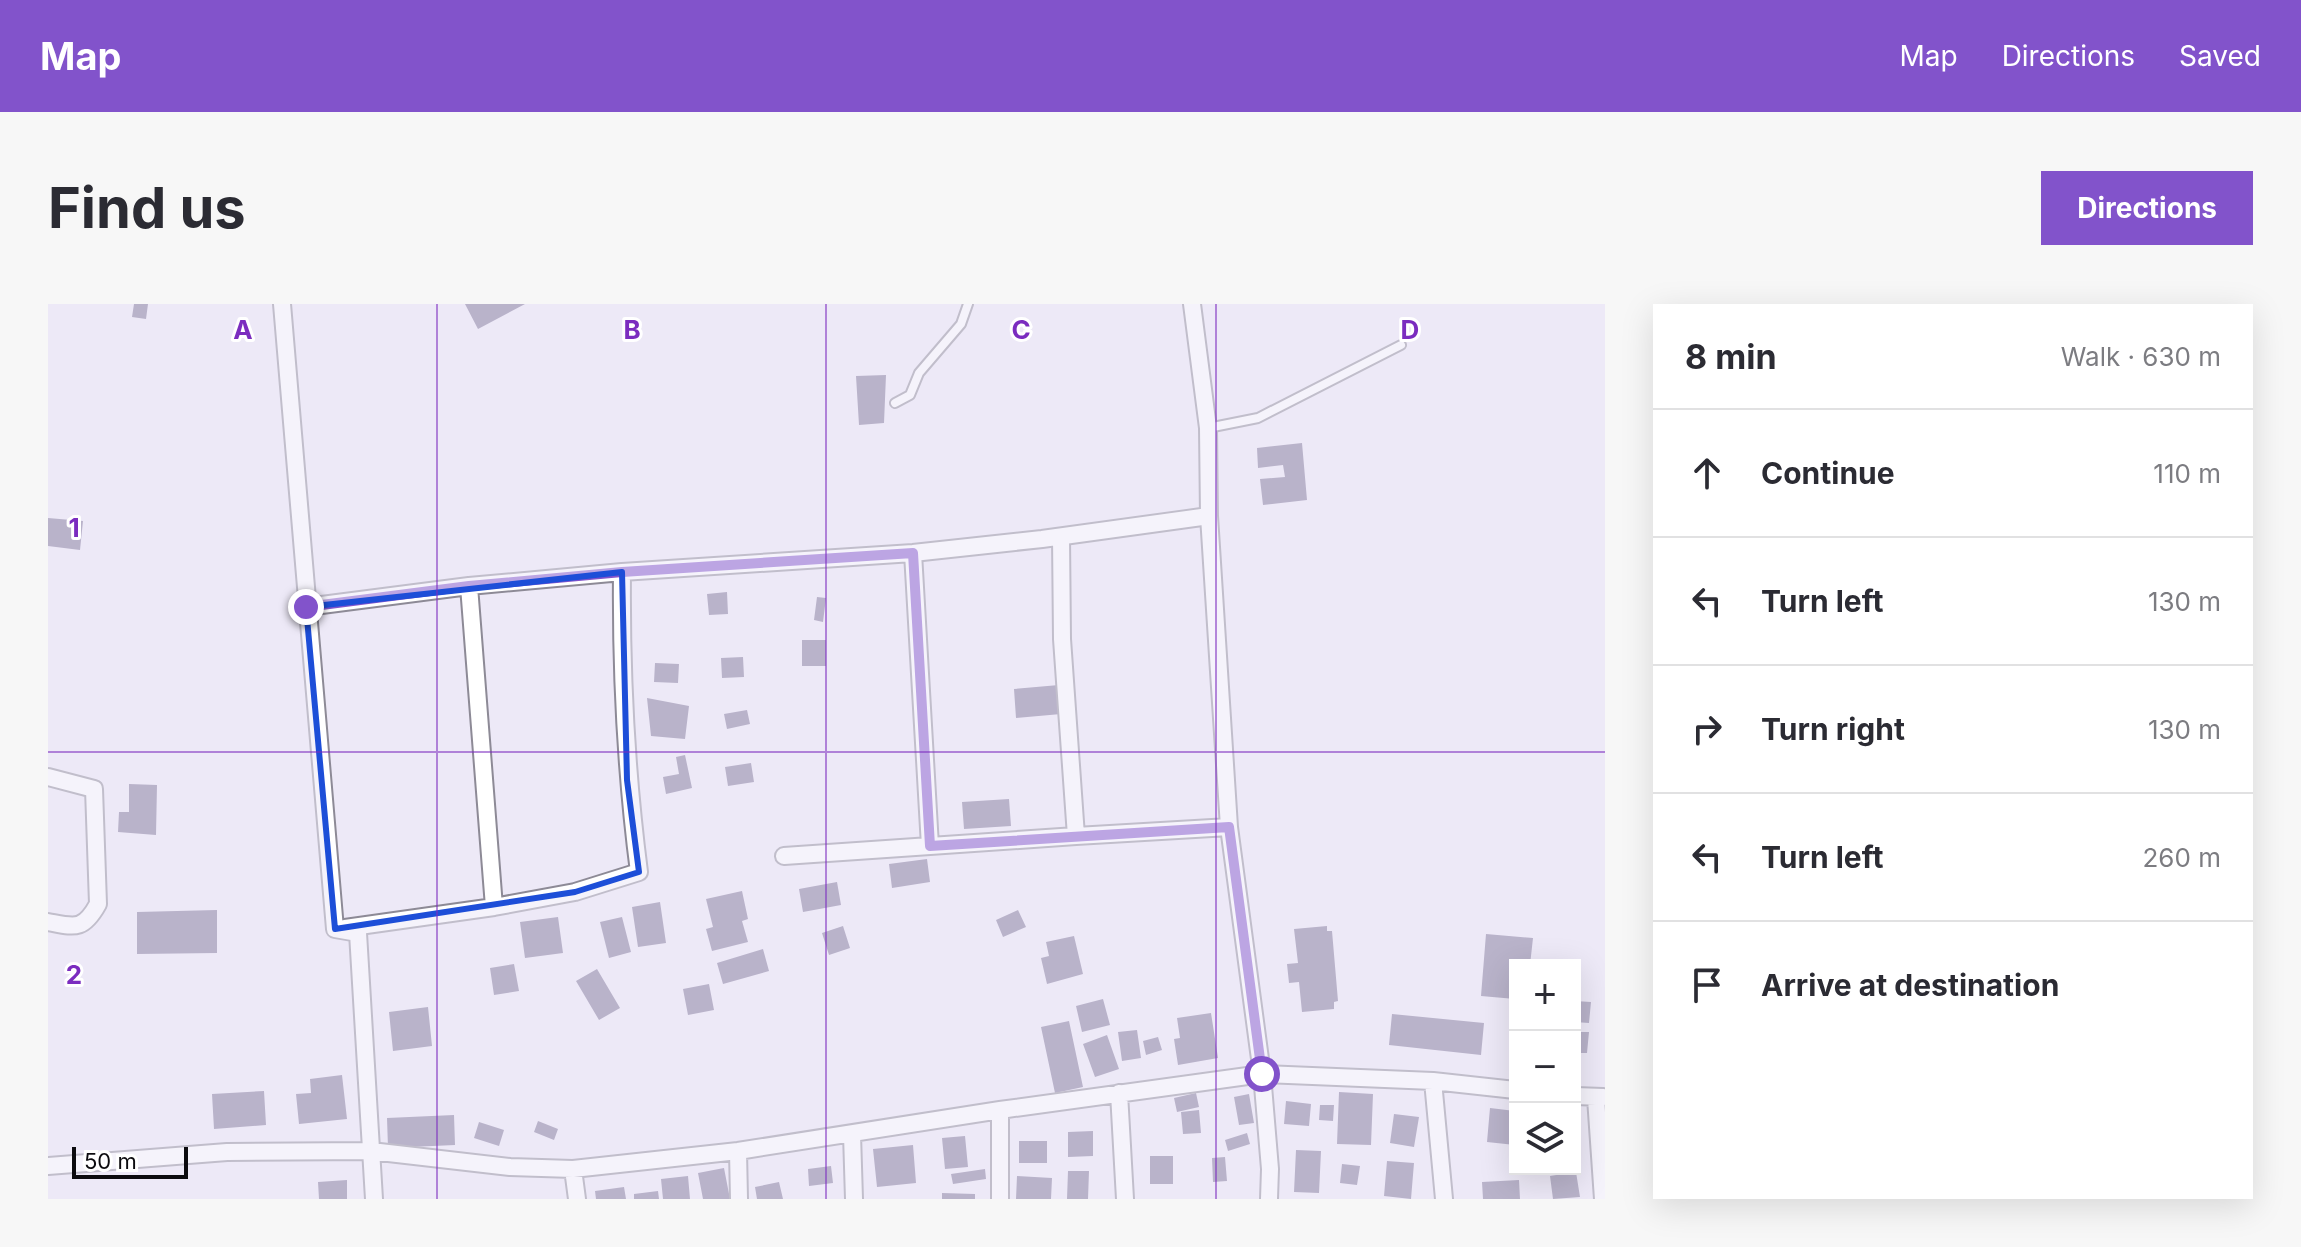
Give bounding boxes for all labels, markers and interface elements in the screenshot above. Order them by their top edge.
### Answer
text: Map [40,33,121,79]
text: Map [1899,39,1958,73]
text: Directions [2002,39,2135,73]
text: Saved [2179,39,2261,73]
button: Directions [2041,171,2253,245]
text: Find us [48,174,246,242]
text: A [233,314,253,345]
text: B [623,314,641,345]
text: C [1011,314,1031,345]
text: D [1401,314,1419,345]
text: 8 min [1685,336,1777,377]
text: Walk · 630 m [2061,341,2221,372]
icon: ahead [1685,451,1729,495]
text: Continue [1761,455,1895,491]
text: 110 m [2153,458,2221,489]
text: 1 [68,512,80,543]
icon: left [1685,579,1729,623]
text: Turn left [1761,583,1883,619]
text: 130 m [2148,586,2221,617]
route end [288,589,324,625]
icon: right [1685,707,1729,751]
text: Turn right [1761,711,1905,747]
text: 130 m [2148,714,2221,745]
icon: left [1685,835,1729,879]
text: Turn left [1761,839,1883,875]
text: 260 m [2143,842,2221,873]
text: 2 [66,959,82,990]
map controls [1509,959,1581,1175]
button: + [1509,959,1581,1031]
icon: arrive [1685,963,1729,1007]
text: Arrive at destination [1761,967,2059,1003]
button: − [1509,1031,1581,1103]
route start [1244,1056,1280,1092]
button: layers [1509,1103,1581,1175]
scale bar [72,1143,188,1179]
text: 50 m [84,1148,137,1174]

